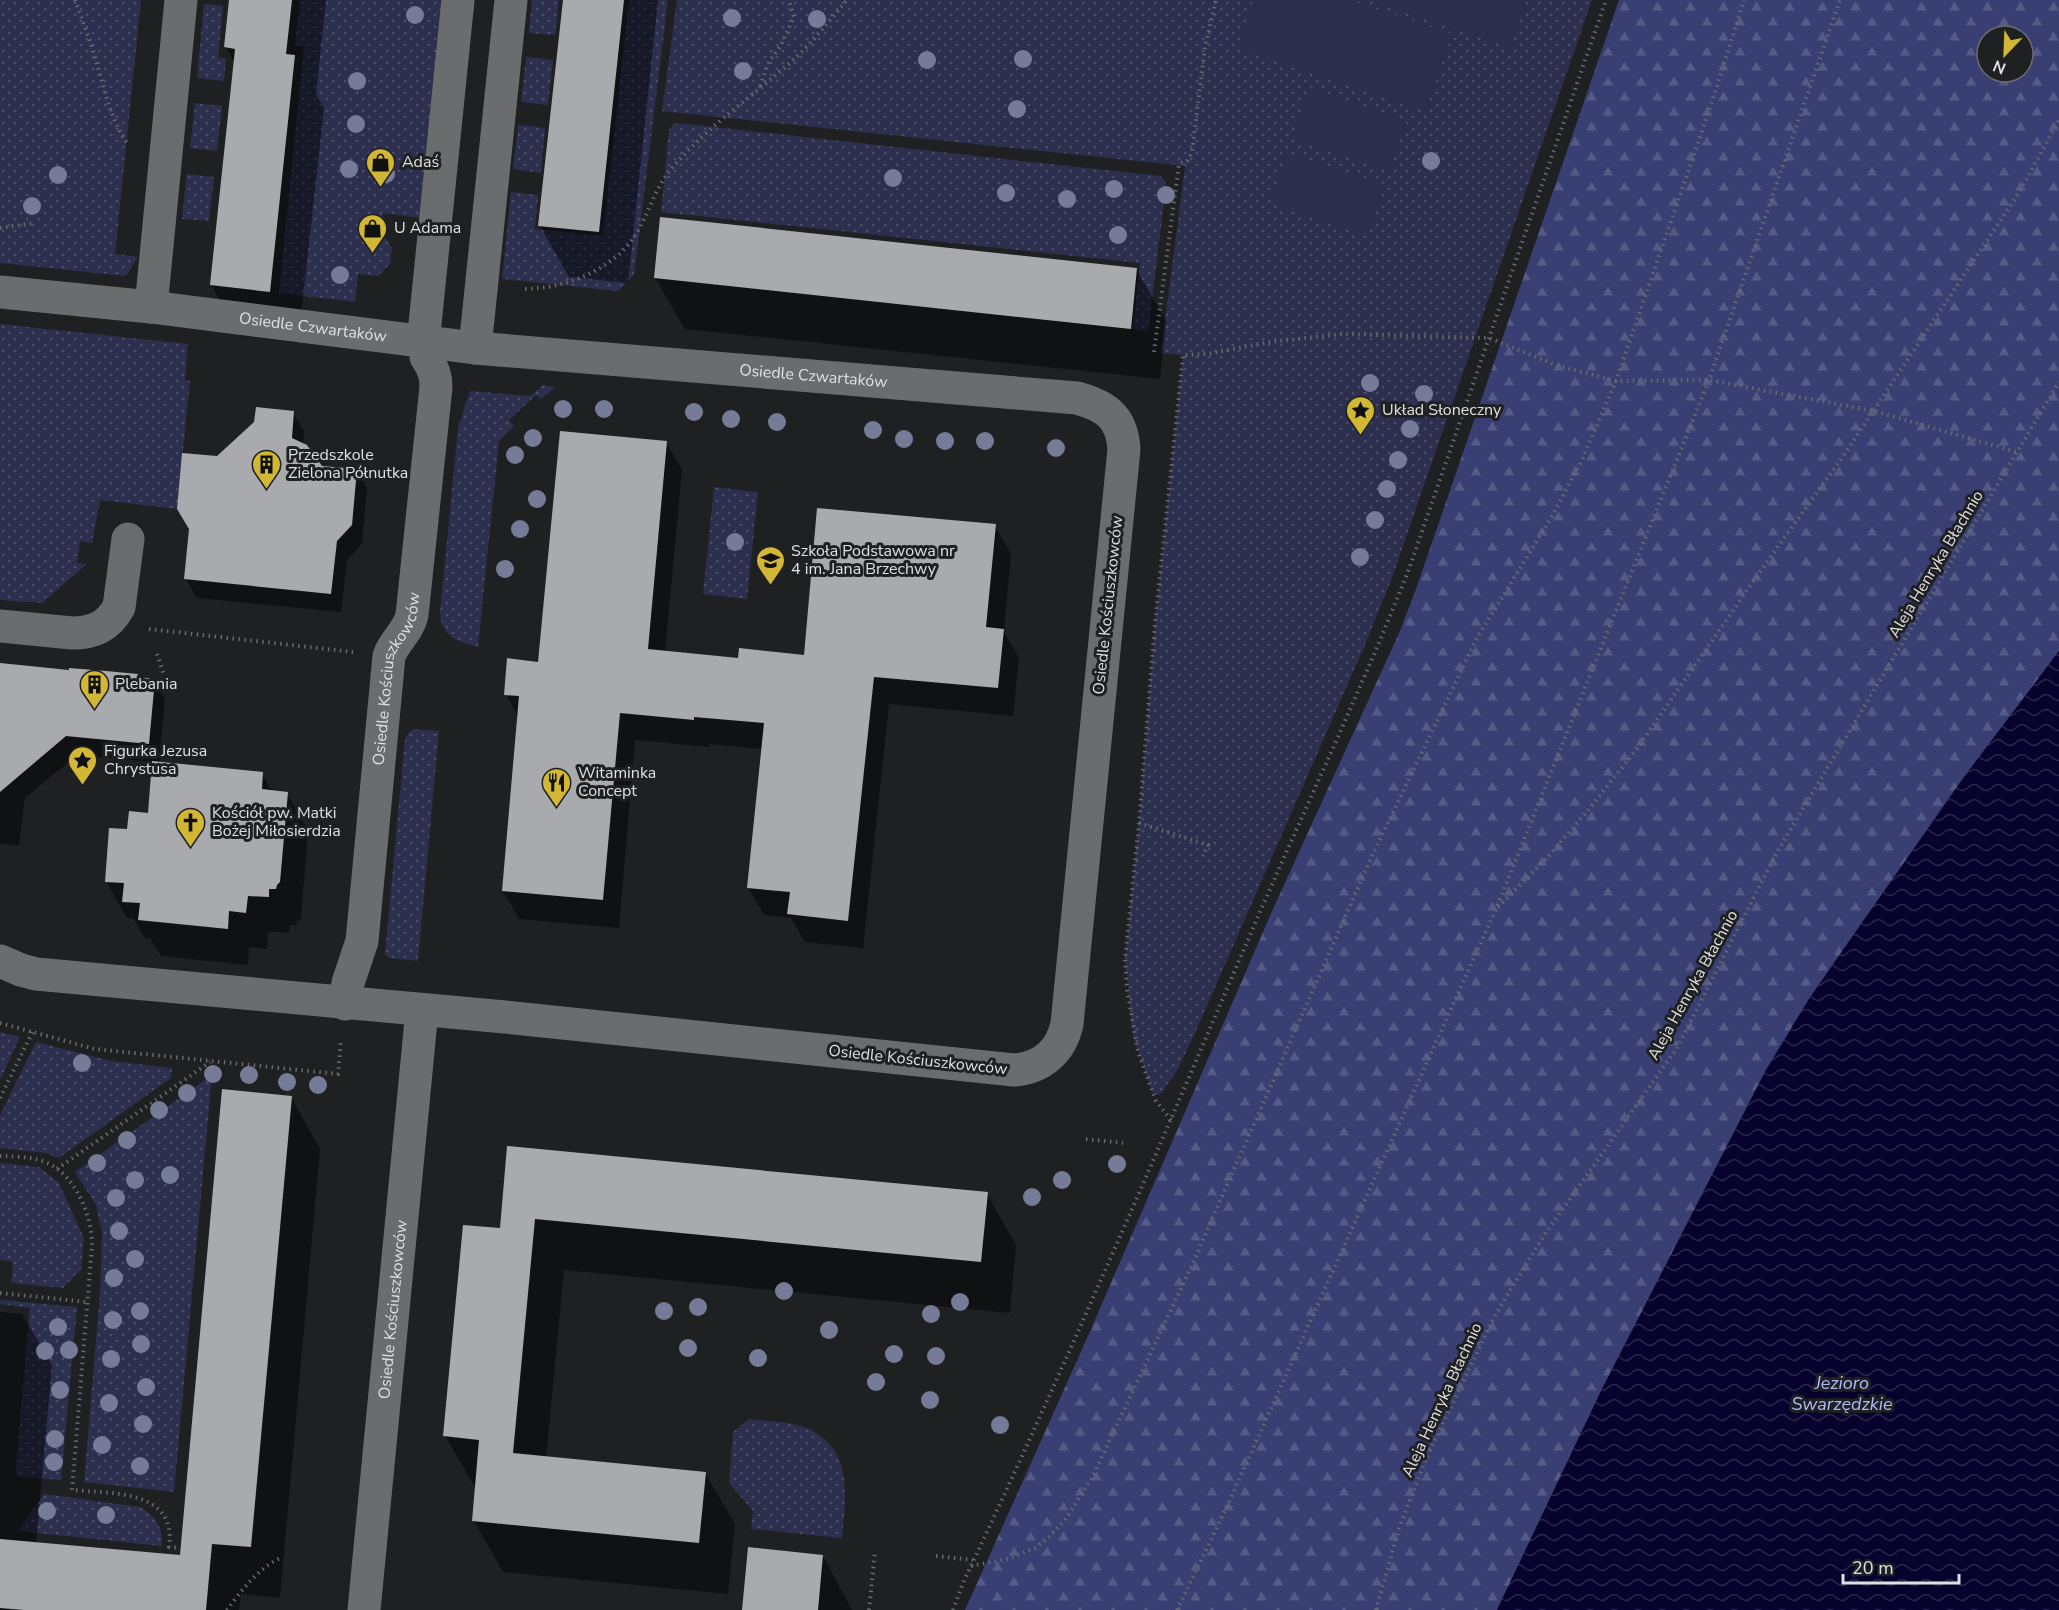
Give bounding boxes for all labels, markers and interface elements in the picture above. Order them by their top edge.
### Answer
north arrow [1975,24,2035,84]
text: N [1990,54,2009,79]
shop icon: Adaś [365,146,397,188]
place label: Adaś [402,151,439,173]
shop icon: U Adama [357,212,389,254]
place label: U Adama [394,217,461,239]
street label: Osiedle Czwartaków [238,307,389,348]
street label: Osiedle Czwartaków [738,359,889,393]
place icon: Układ Słoneczny [1345,394,1377,436]
place label: Układ Słoneczny [1382,399,1502,421]
place label: Przedszkole Zielona Półnutka [288,444,408,484]
building icon: Przedszkole Zielona Półnutka [251,448,283,490]
street label: Aleja Henryka Błachnio [1883,486,1989,642]
street label: Osiedle Kościuszkowców [1088,514,1128,696]
place label: Szkoła Podstawowa nr 4 im. Jana Brzechwy [791,540,955,580]
school or university icon: Szkoła Podstawowa nr 4 im. Jana Brzechwy [754,544,786,586]
street label: Osiedle Kościuszkowców [368,590,425,766]
building icon: Plebania [78,668,110,710]
place label: Plebania [115,673,177,695]
place label: Figurka Jezusa Chrystusa [104,740,207,780]
place icon: Figurka Jezusa Chrystusa [67,744,99,786]
place label: Witaminka Concept [578,762,656,802]
restaurant icon: Witaminka Concept [541,766,573,808]
place label: Kościół pw. Matki Bożej Miłosierdzia [212,802,341,842]
church icon: Kościół pw. Matki Bożej Miłosierdzia [175,806,207,848]
street label: Aleja Henryka Błachnio [1643,906,1743,1064]
street label: Osiedle Kościuszkowców [827,1040,1009,1080]
street label: Osiedle Kościuszkowców [373,1218,413,1400]
street label: Aleja Henryka Błachnio [1396,1319,1488,1481]
water label: Jezioro Swarzędzkie [1791,1371,1893,1416]
scale bar [1843,1547,1958,1585]
text: 20 m [1852,1556,1894,1580]

